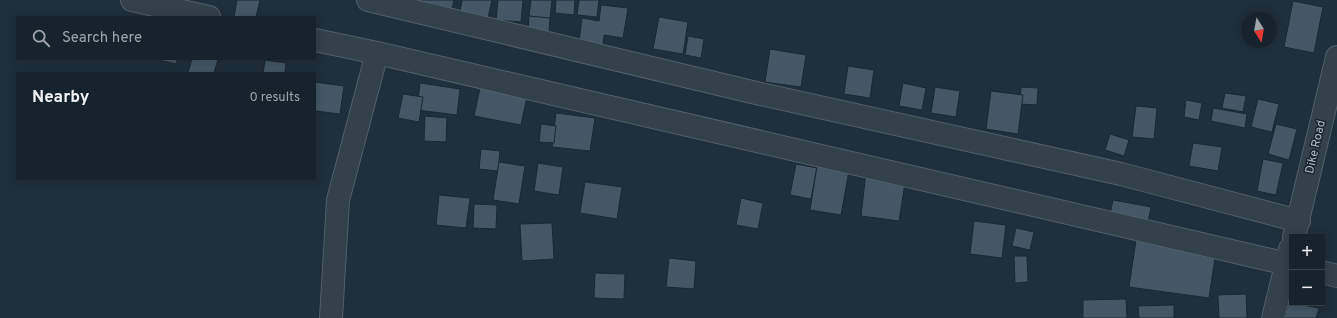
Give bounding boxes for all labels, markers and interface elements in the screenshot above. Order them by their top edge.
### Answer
north arrow [1241,12,1277,48]
search box [16,16,316,60]
icon: search [30,27,52,49]
text: Search here [62,29,142,48]
text: Nearby [32,87,89,109]
text: 0 results [249,90,300,106]
street label: Dike Road [1302,119,1330,175]
map controls [1289,234,1325,306]
button: + [1289,234,1325,270]
button: − [1289,270,1325,306]

